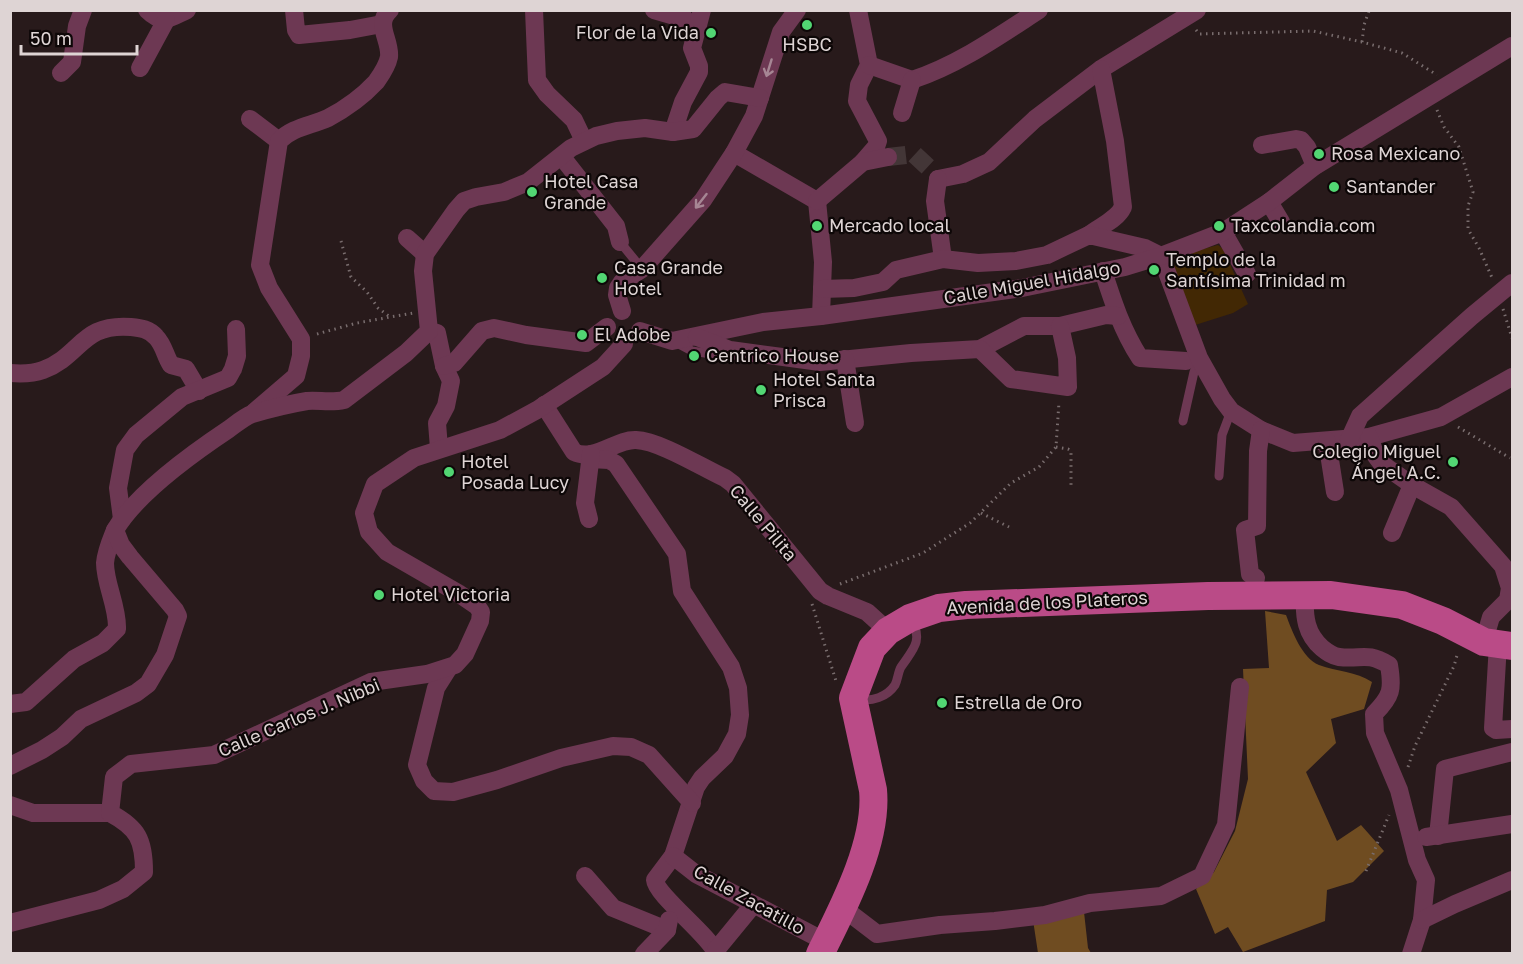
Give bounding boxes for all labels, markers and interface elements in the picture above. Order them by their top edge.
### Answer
scale bar [21,18,136,56]
marker: HSBC [800,18,814,32]
place label: Flor de la Vida [576,21,699,43]
marker: Flor de la Vida [704,26,718,40]
text: 50 m [30,27,72,49]
place label: HSBC [782,33,832,55]
one-way arrow [763,58,774,77]
place label: Rosa Mexicano [1331,142,1460,164]
marker: Rosa Mexicano [1312,147,1326,161]
place label: Hotel Casa Grande [544,170,639,213]
place label: Santander [1346,175,1436,197]
marker: Santander [1327,180,1341,194]
marker: Hotel Casa Grande [525,185,539,199]
one-way arrow [695,193,708,209]
place label: Mercado local [829,214,950,236]
place label: Taxcolandia.com [1231,214,1376,236]
marker: Mercado local [810,219,824,233]
marker: Taxcolandia.com [1212,219,1226,233]
place label: Templo de la Santísima Trinidad m [1166,248,1346,291]
place label: Casa Grande Hotel [614,256,723,299]
street label: Calle Miguel Hidalgo [942,256,1122,308]
marker: Templo de la Santísima Trinidad m [1147,263,1161,277]
marker: Casa Grande Hotel [595,271,609,285]
place label: El Adobe [594,323,671,345]
marker: El Adobe [575,328,589,342]
place label: Centrico House [706,344,839,366]
marker: Centrico House [687,349,701,363]
place label: Hotel Santa Prisca [773,368,875,411]
marker: Hotel Santa Prisca [754,383,768,397]
place label: Colegio Miguel Ángel A.C. [1312,440,1441,483]
place label: Hotel Posada Lucy [461,450,569,493]
marker: Colegio Miguel Ángel A.C. [1446,455,1460,469]
marker: Hotel Posada Lucy [442,465,456,479]
street label: Calle Pilita [725,480,802,565]
place label: Hotel Victoria [391,583,510,605]
street label: Avenida de los Plateros [946,586,1148,618]
marker: Hotel Victoria [372,588,386,602]
street label: Calle Carlos J. Nibbi [215,673,383,761]
place label: Estrella de Oro [954,691,1082,713]
marker: Estrella de Oro [935,696,949,710]
street label: Calle Zacatillo [690,860,809,939]

